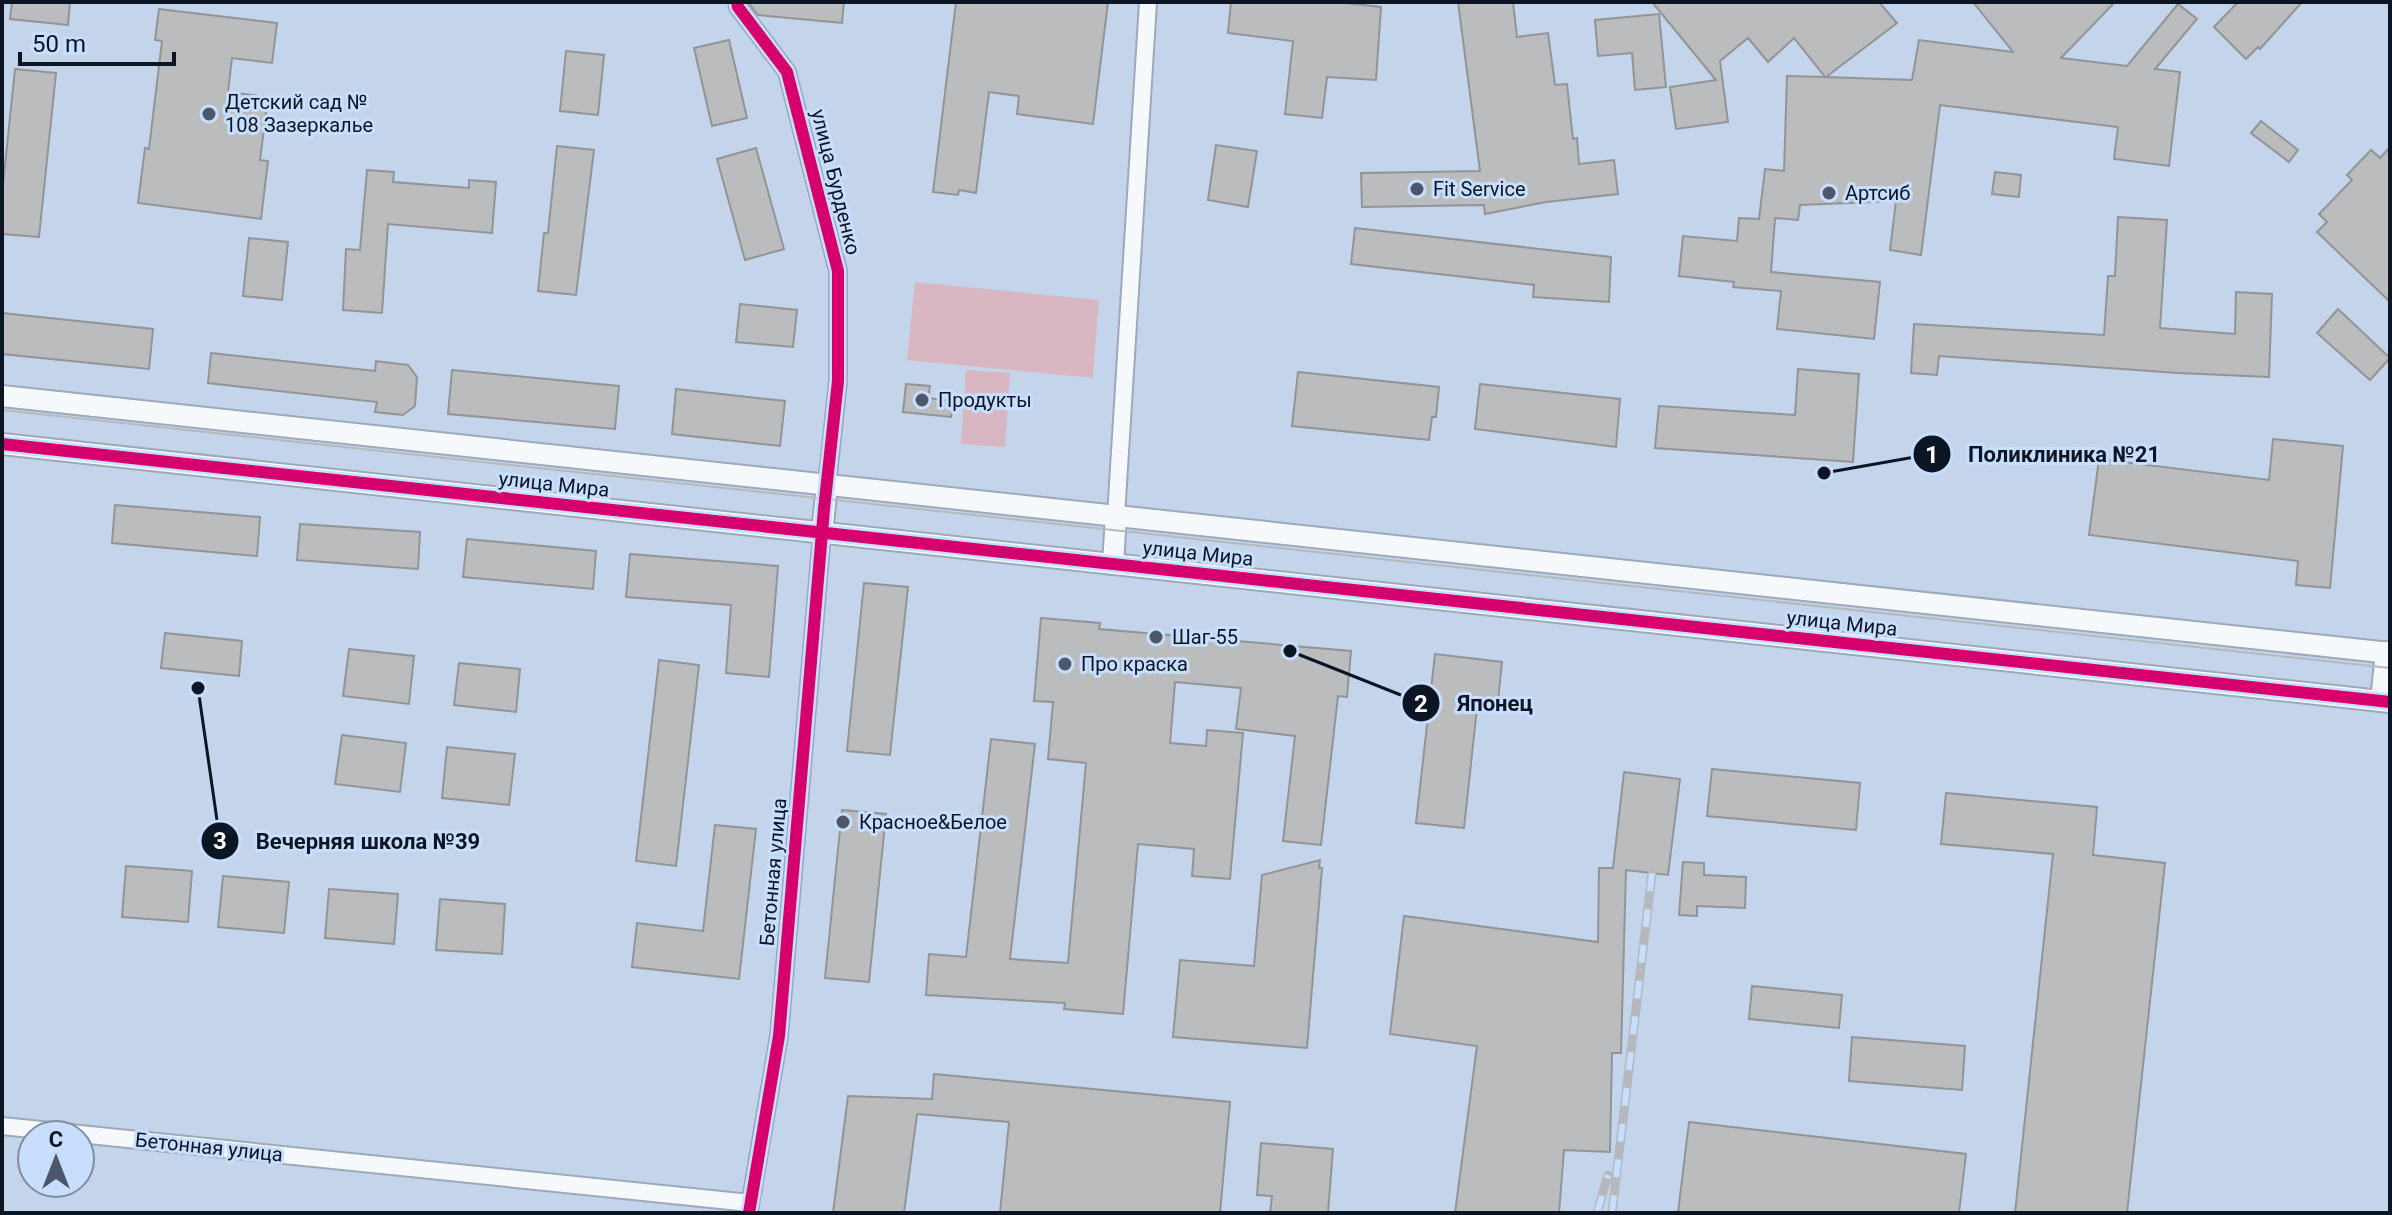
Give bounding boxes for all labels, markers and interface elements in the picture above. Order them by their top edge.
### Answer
scale bar [20,16,174,66]
text: 50 m [32,30,86,58]
place label: Детский сад № 108 Зазеркалье [225,90,373,137]
marker: Детский сад № 108 Зазеркалье [200,105,218,123]
street label: улица Бурденко [806,107,866,257]
place label: Fit Service [1433,177,1525,201]
marker: Fit Service [1408,180,1426,198]
place label: Артсиб [1845,181,1910,205]
marker: Артсиб [1820,184,1838,202]
place label: Продукты [938,388,1032,412]
marker: Продукты [913,391,931,409]
callout: Поликлиника №21 [1912,431,2176,477]
text: 1 [1925,441,1939,469]
text: Поликлиника №21 [1968,442,2160,467]
street label: улица Мира [498,466,610,502]
street label: улица Мира [1142,535,1254,571]
street label: улица Мира [1786,605,1898,641]
place label: Шаг-55 [1172,625,1238,649]
marker: Шаг-55 [1147,628,1165,646]
place label: Про краска [1081,652,1188,676]
marker: Про краска [1056,655,1074,673]
callout: Японец [1401,680,1549,726]
text: 2 [1414,690,1428,718]
text: Японец [1456,691,1533,716]
street label: Бетонная улица [755,797,791,947]
place label: Красное&Белое [859,810,1007,834]
marker: Красное&Белое [834,813,852,831]
callout: Вечерняя школа №39 [200,818,496,864]
text: 3 [213,827,227,855]
text: Вечерняя школа №39 [256,829,480,854]
north arrow [16,1119,96,1199]
text: С [49,1127,63,1152]
street label: Бетонная улица [134,1127,284,1167]

